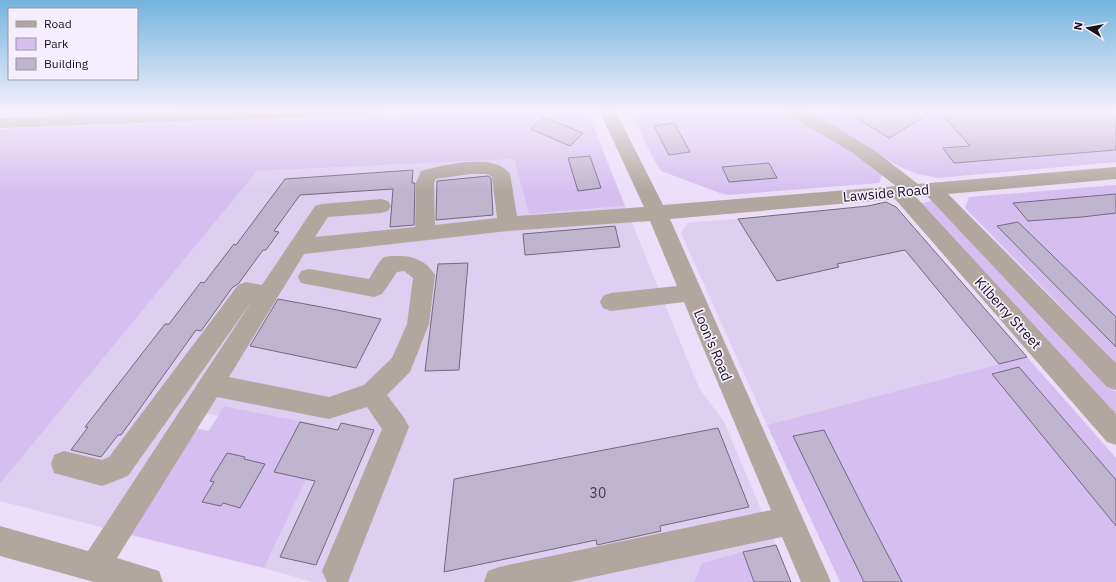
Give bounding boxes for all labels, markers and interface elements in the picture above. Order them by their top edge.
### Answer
legend [8,8,138,80]
north arrow [1068,8,1108,48]
text: Road [44,16,72,31]
text: N [1071,21,1086,31]
text: Park [44,36,69,51]
text: Building [44,56,89,71]
street label: Lawside Road [842,180,930,206]
street label: Kilberry Street [971,273,1045,353]
street label: Loon's Road [690,307,736,383]
house number: 30 [590,484,606,502]

